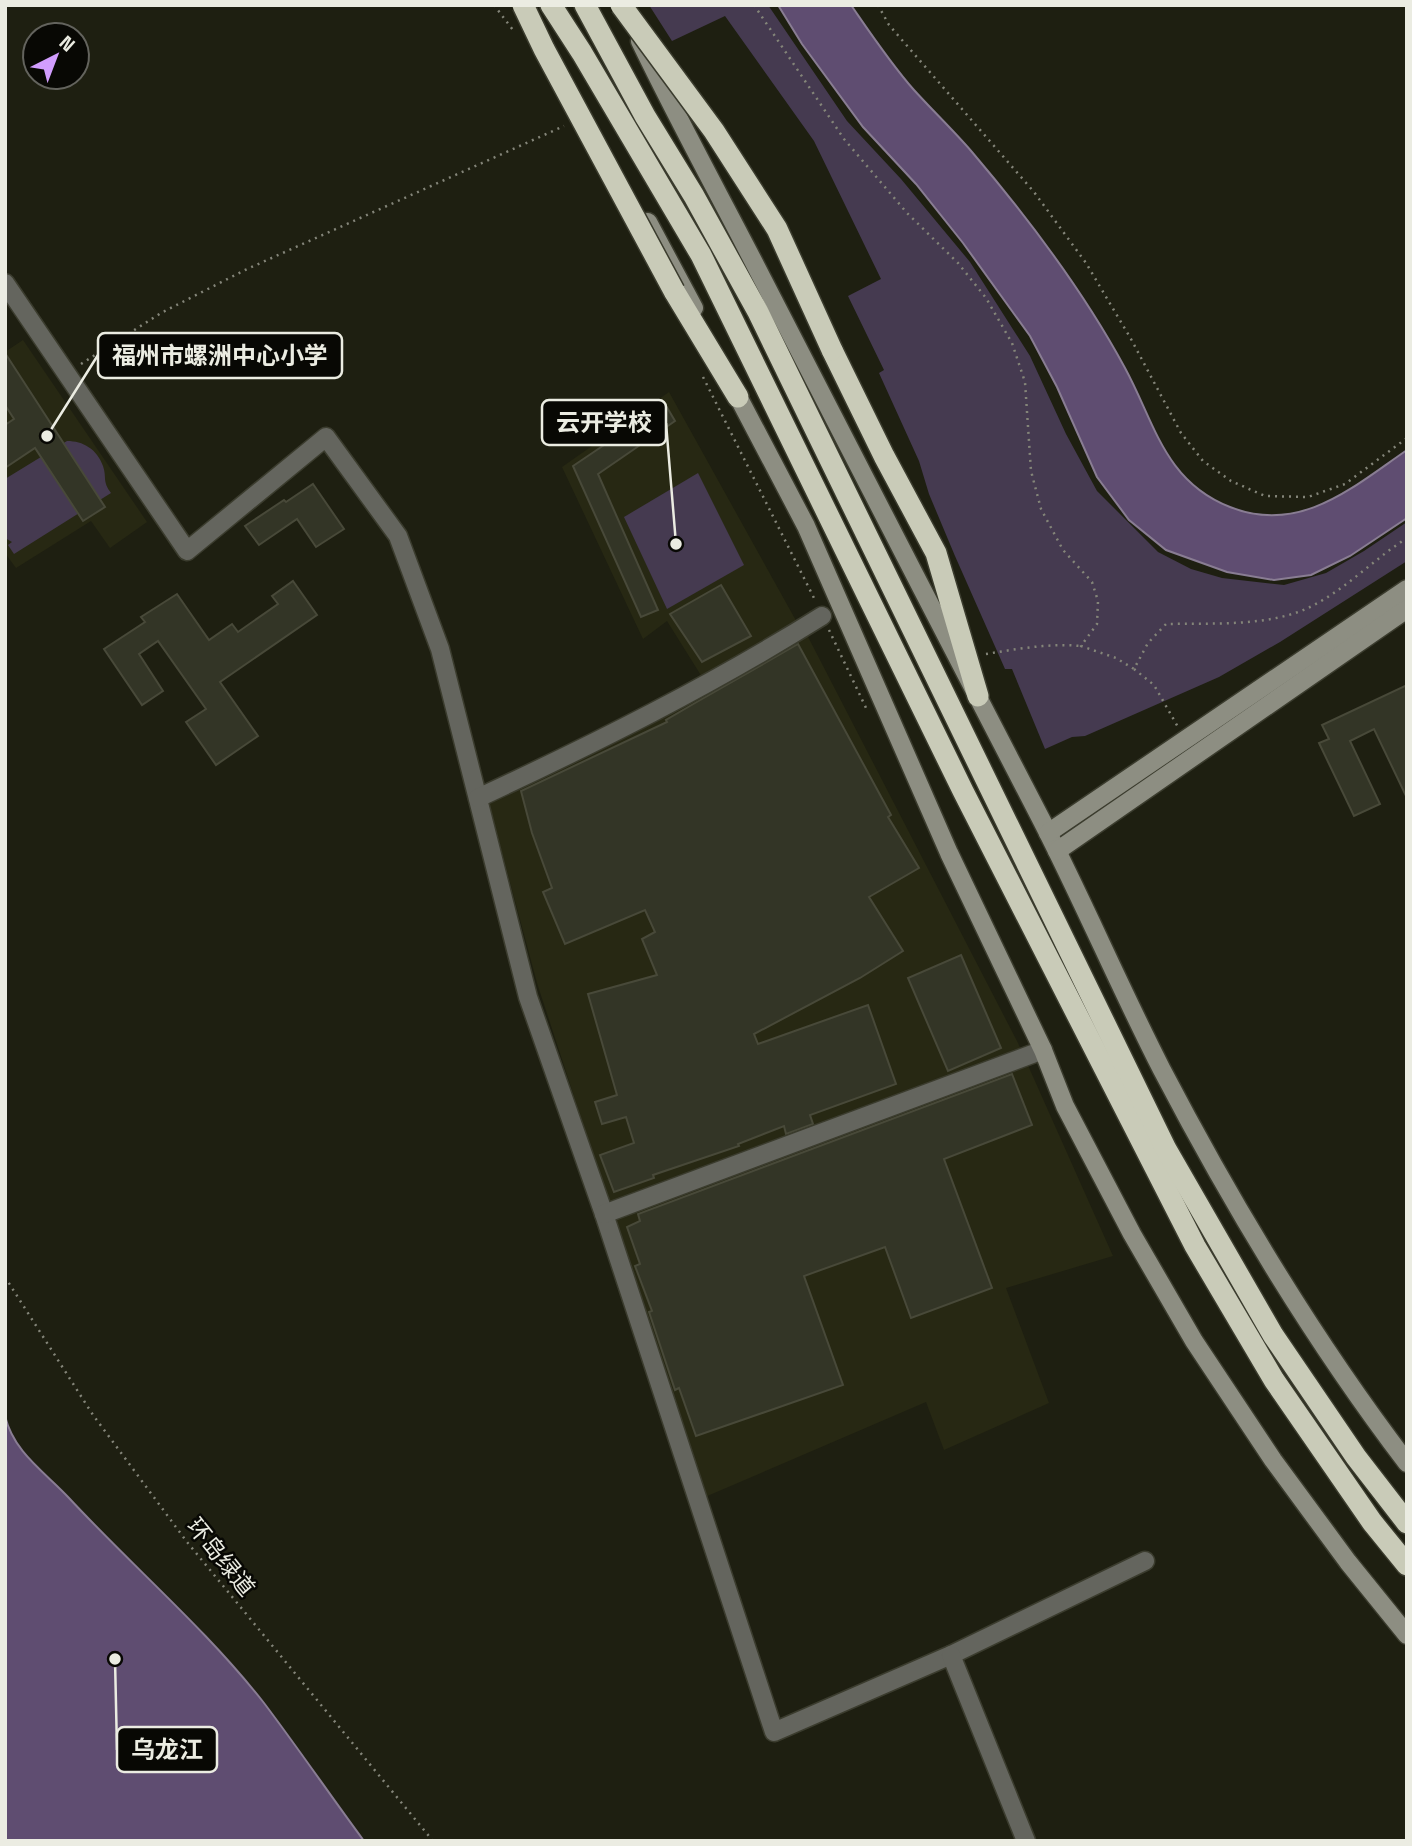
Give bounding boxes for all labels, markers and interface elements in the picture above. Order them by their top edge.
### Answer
north arrow [21,21,91,91]
text: N [54,30,80,57]
callout: 福州市螺洲中心小学 [98,333,342,378]
text: 福州市螺洲中心小学 [112,340,328,371]
callout: 云开学校 [542,400,666,445]
text: 云开学校 [556,407,652,438]
street label: 环岛绿道 [180,1512,262,1602]
callout: 乌龙江 [117,1727,217,1772]
text: 乌龙江 [131,1734,203,1765]

